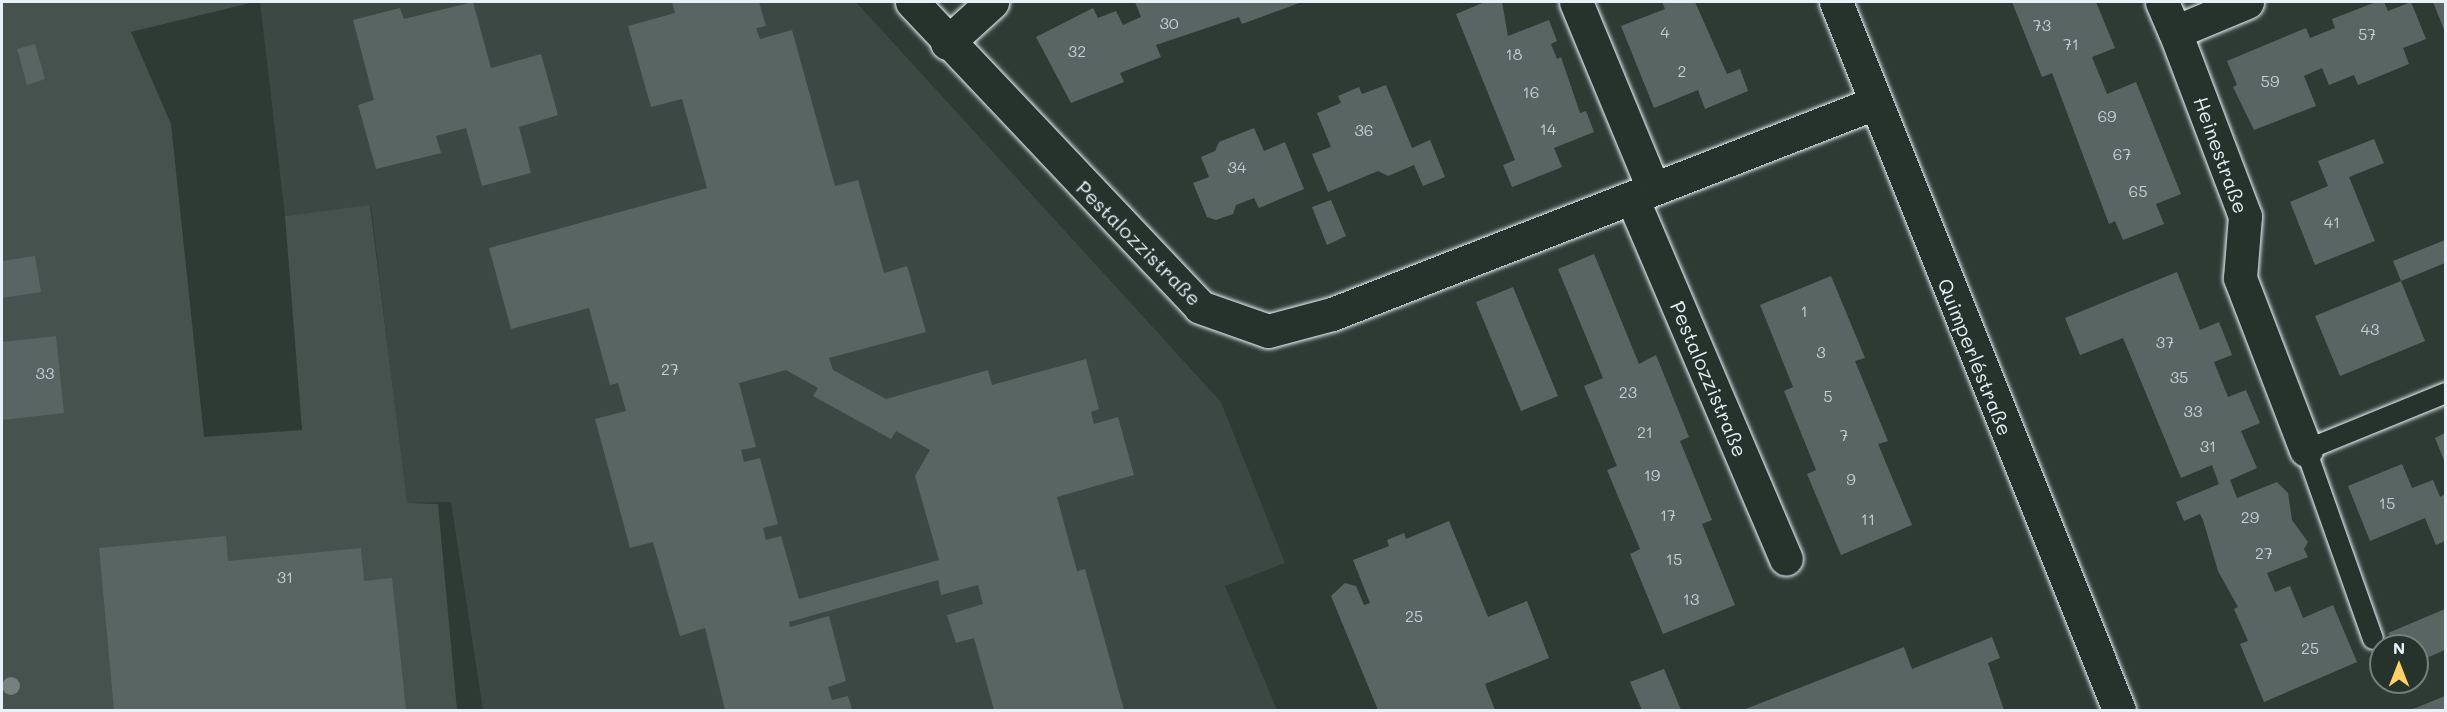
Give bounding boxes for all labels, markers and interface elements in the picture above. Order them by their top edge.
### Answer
house number: 30 [1159,13,1179,33]
house number: 73 [2033,15,2051,35]
house number: 4 [1660,22,1670,42]
house number: 57 [2358,24,2376,44]
house number: 71 [2063,34,2079,54]
house number: 32 [1068,41,1086,61]
house number: 18 [1506,44,1522,64]
house number: 2 [1678,61,1686,81]
house number: 59 [2261,71,2279,91]
house number: 16 [1523,82,1539,102]
street label: Heinestraße [2189,93,2253,217]
house number: 69 [2097,106,2117,126]
house number: 14 [1540,119,1556,139]
house number: 36 [1354,120,1374,140]
house number: 67 [2113,144,2131,164]
house number: 34 [1228,157,1246,177]
street label: Pestalozzistraße [1072,176,1206,310]
house number: 65 [2129,181,2147,201]
house number: 41 [2324,212,2340,232]
street label: Quimperléstraße [1933,275,2017,439]
street label: Pestalozzistraße [1665,297,1753,461]
house number: 1 [1800,301,1808,321]
house number: 43 [2361,319,2379,339]
house number: 37 [2156,332,2174,352]
house number: 3 [1816,342,1826,362]
house number: 27 [661,359,679,379]
house number: 33 [36,363,54,383]
house number: 35 [2170,367,2188,387]
house number: 23 [1619,382,1637,402]
house number: 5 [1823,386,1833,406]
house number: 33 [2184,401,2202,421]
house number: 21 [1637,422,1653,442]
house number: 7 [1840,425,1848,445]
house number: 31 [2200,436,2216,456]
house number: 19 [1644,465,1660,485]
house number: 9 [1846,469,1856,489]
house number: 15 [2379,493,2395,513]
house number: 17 [1660,505,1676,525]
house number: 29 [2241,507,2259,527]
house number: 11 [1861,509,1875,529]
house number: 27 [2255,543,2273,563]
house number: 15 [1666,549,1682,569]
house number: 31 [277,567,293,587]
house number: 13 [1683,589,1699,609]
house number: 25 [1405,606,1423,626]
north arrow [2369,634,2429,694]
text: N [2393,637,2405,658]
house number: 25 [2301,638,2319,658]

